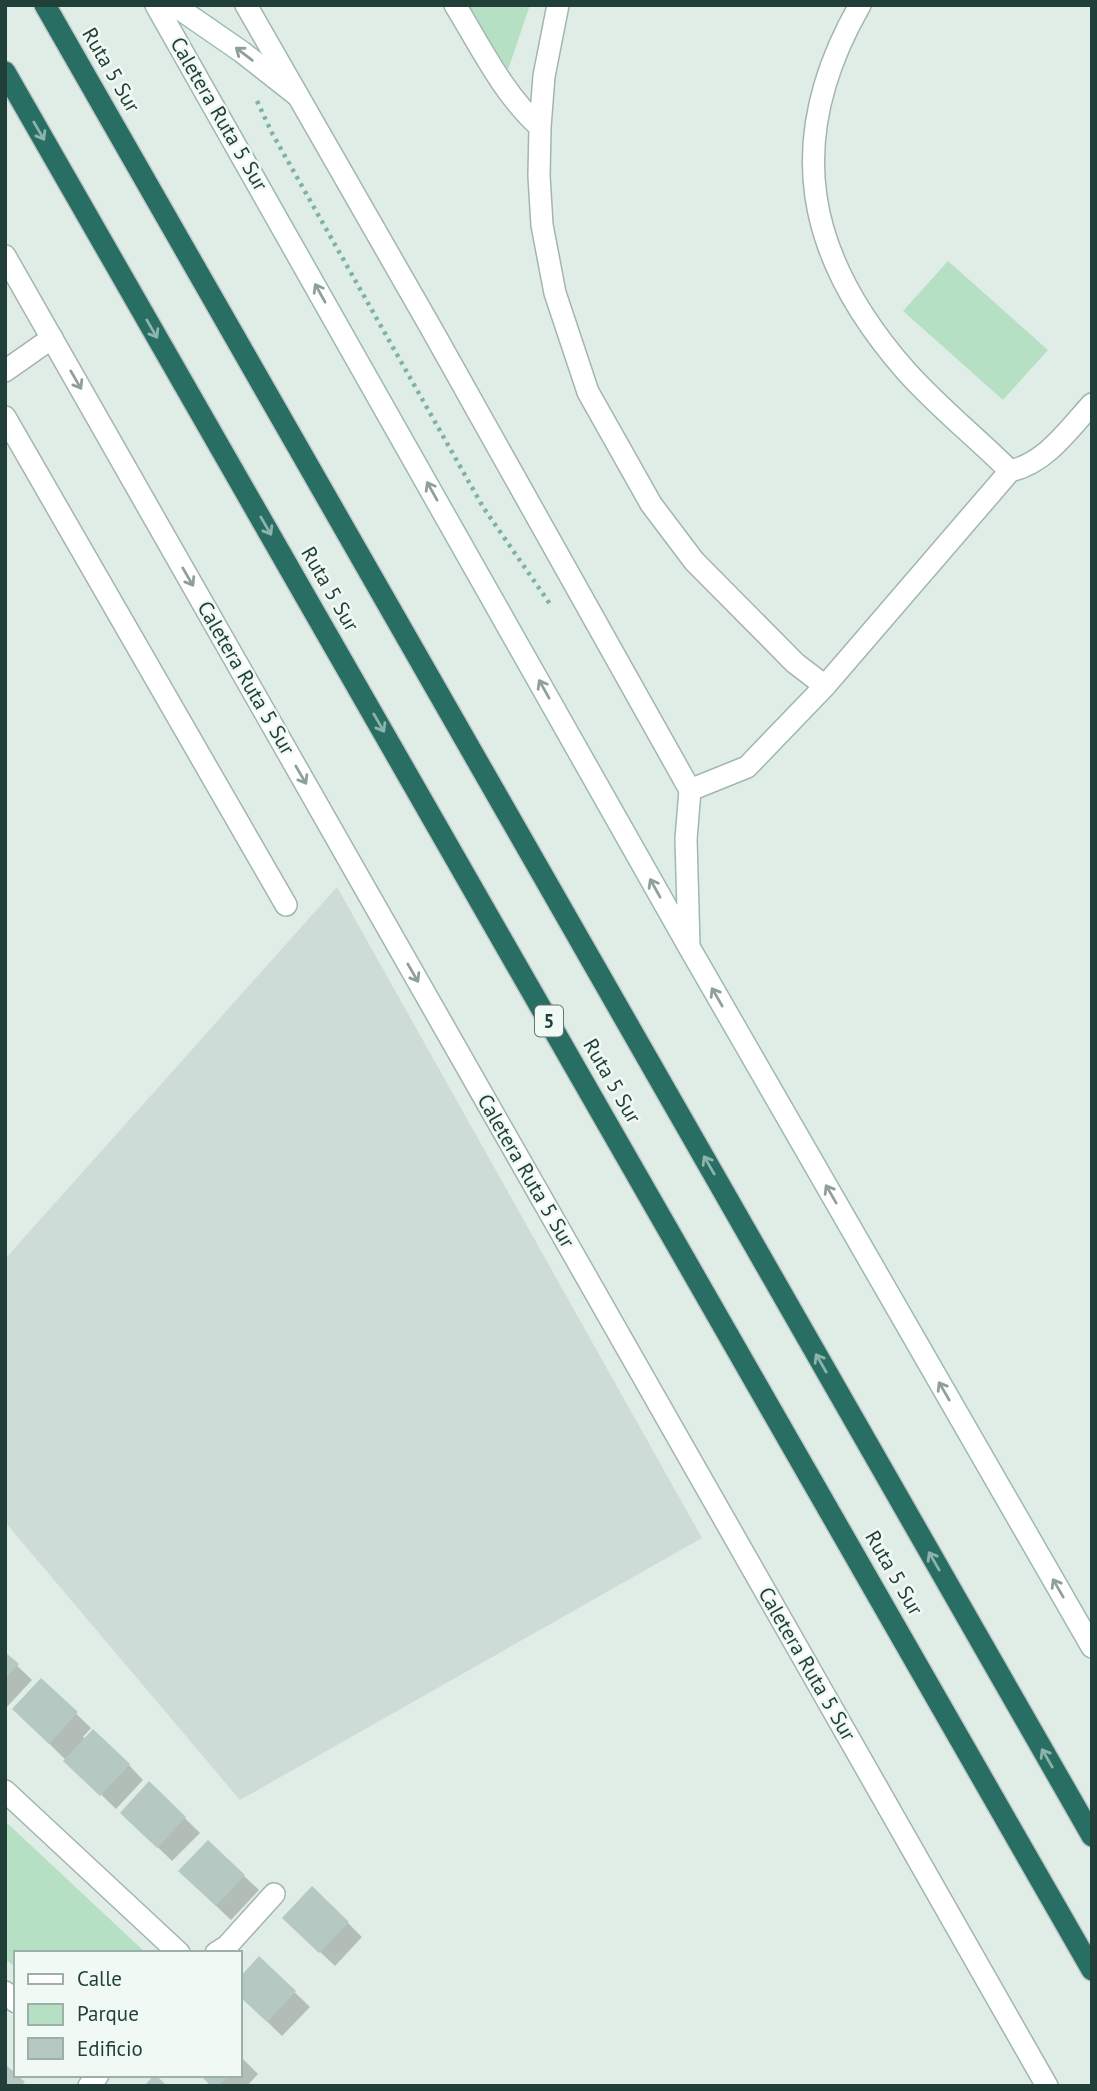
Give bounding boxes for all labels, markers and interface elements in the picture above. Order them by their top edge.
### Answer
street label: Ruta 5 Sur [76,23,146,117]
street label: Caletera Ruta 5 Sur [164,32,274,195]
one-way arrow [235,47,254,62]
one-way arrow [32,121,46,141]
one-way arrow [313,283,327,303]
one-way arrow [145,318,159,338]
one-way arrow [69,369,83,389]
one-way arrow [425,481,438,502]
one-way arrow [259,516,273,536]
street label: Ruta 5 Sur [295,542,365,636]
one-way arrow [181,567,195,587]
street label: Caletera Ruta 5 Sur [191,596,301,759]
one-way arrow [537,680,551,700]
one-way arrow [372,713,386,733]
one-way arrow [295,764,308,785]
one-way arrow [648,878,662,898]
one-way arrow [406,962,420,982]
one-way arrow [710,987,724,1007]
road number: 5 [535,1006,563,1036]
street label: Ruta 5 Sur [577,1034,647,1128]
street label: Caletera Ruta 5 Sur [471,1089,581,1252]
one-way arrow [702,1156,716,1176]
one-way arrow [824,1184,838,1204]
one-way arrow [814,1353,827,1374]
one-way arrow [937,1381,951,1401]
street label: Ruta 5 Sur [859,1526,929,1620]
one-way arrow [927,1551,941,1571]
one-way arrow [1051,1578,1064,1599]
street label: Caletera Ruta 5 Sur [752,1582,862,1745]
one-way arrow [1040,1748,1053,1769]
legend [14,1951,242,2077]
text: Calle [77,1965,122,1992]
text: Parque [77,2000,139,2027]
text: Edificio [77,2035,143,2062]

